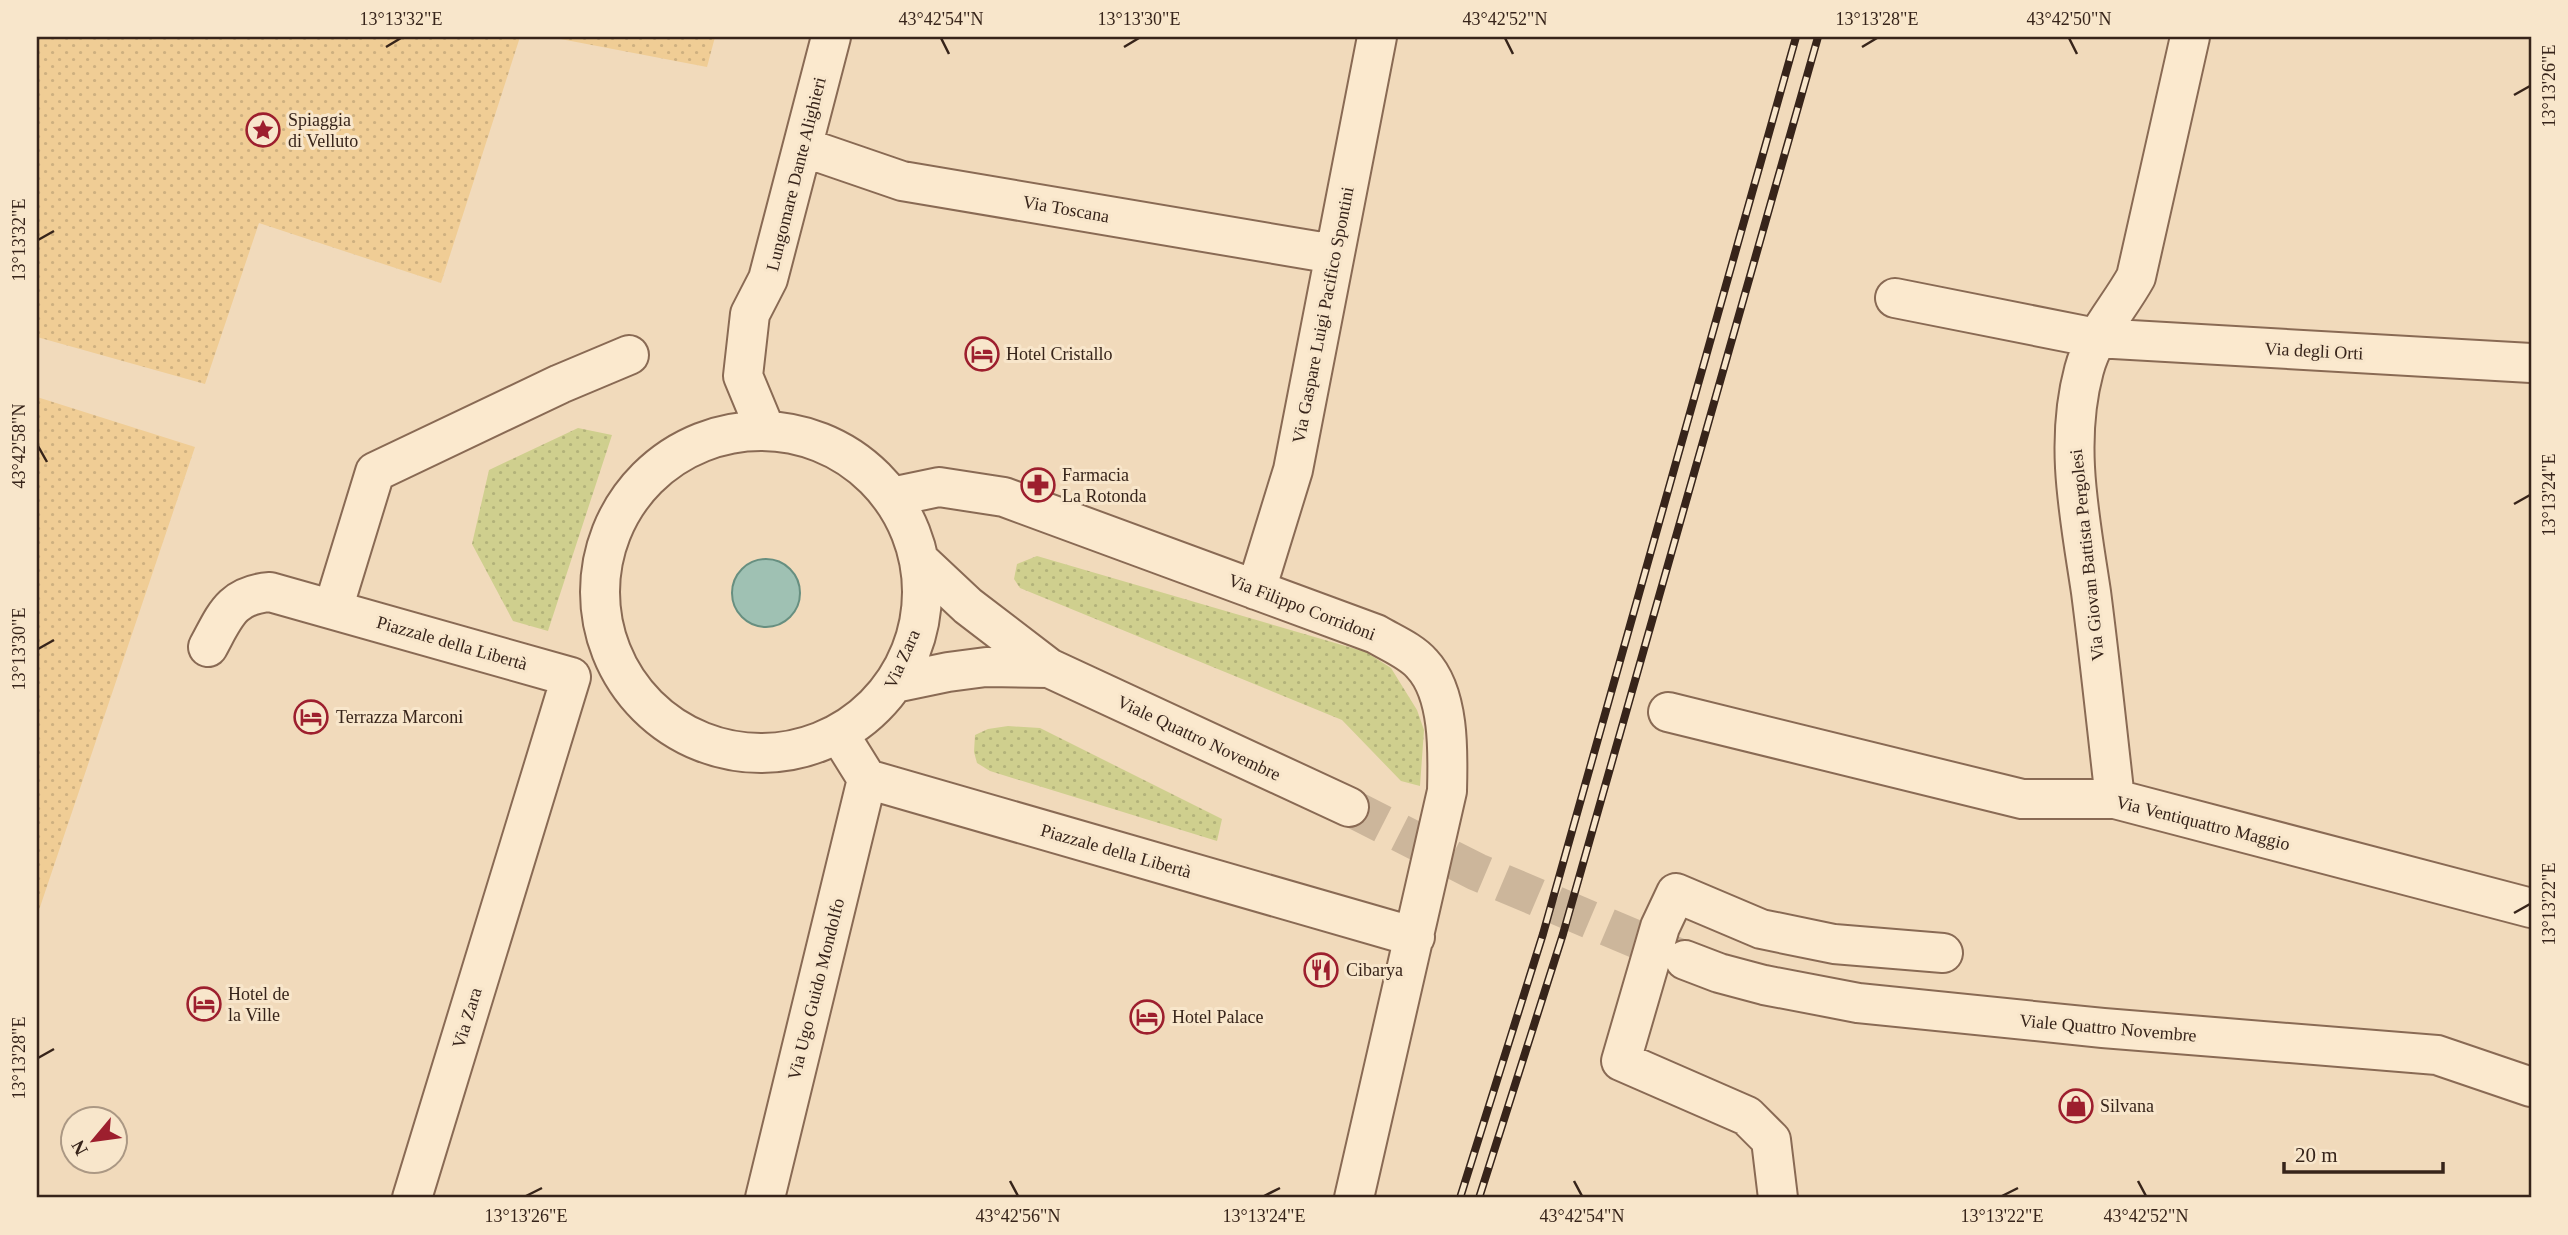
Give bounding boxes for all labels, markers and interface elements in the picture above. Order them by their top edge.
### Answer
text: 13°13'32"E [360,9,442,29]
text: 43°42'54"N [899,9,983,29]
text: 13°13'30"E [1098,9,1180,29]
text: 43°42'52"N [1463,9,1547,29]
text: 13°13'28"E [1836,9,1918,29]
text: 43°42'50"N [2027,9,2111,29]
text: 13°13'26"E [2539,45,2559,127]
street label: Lungomare Dante Alighieri [762,75,830,273]
place label: Spiaggia di Velluto [288,110,358,151]
place icon: Spiaggia di Velluto [244,111,282,149]
street label: Via Gaspare Luigi Pacifico Spontini [1288,185,1358,445]
street label: Via Toscana [1021,192,1111,226]
text: 13°13'32"E [9,199,29,281]
hotel icon: Hotel Cristallo [963,335,1001,373]
street label: Via degli Orti [2264,338,2364,364]
place label: Hotel Cristallo [1006,344,1113,364]
text: 43°42'58"N [9,404,29,488]
street label: Via Giovan Battista Pergolesi [2066,448,2108,662]
text: 13°13'24"E [2539,454,2559,536]
place label: Farmacia La Rotonda [1062,465,1146,506]
pharmacy icon: Farmacia La Rotonda [1019,466,1057,504]
street label: Via Filippo Corridoni [1226,570,1378,644]
text: 13°13'30"E [9,608,29,690]
street label: Piazzale della Libertà [374,612,530,674]
street label: Via Zara [880,626,924,692]
street label: Viale Quattro Novembre [1114,691,1284,785]
hotel icon: Terrazza Marconi [292,698,330,736]
place label: Terrazza Marconi [336,707,463,727]
street label: Via Ventiquattro Maggio [2114,792,2292,854]
street label: Piazzale della Libertà [1038,820,1194,882]
text: 13°13'22"E [2539,863,2559,945]
street label: Via Ugo Guido Mondolfo [784,896,848,1082]
restaurant icon: Cibarya [1302,951,1340,989]
place label: Cibarya [1346,960,1403,980]
place label: Hotel de la Ville [228,984,289,1025]
hotel icon: Hotel de la Ville [185,985,223,1023]
street label: Via Zara [448,985,486,1051]
hotel icon: Hotel Palace [1128,998,1166,1036]
place label: Hotel Palace [1172,1007,1263,1027]
street label: Viale Quattro Novembre [2019,1010,2197,1046]
text: 13°13'28"E [9,1017,29,1099]
shop icon: Silvana [2057,1087,2095,1125]
place label: Silvana [2100,1096,2154,1116]
north arrow [60,1106,130,1176]
scale bar [2284,1130,2444,1174]
text: N [67,1137,92,1159]
text: 20 m [2295,1143,2338,1167]
text: 13°13'26"E [485,1206,567,1226]
text: 43°42'56"N [976,1206,1060,1226]
text: 13°13'24"E [1223,1206,1305,1226]
text: 43°42'54"N [1540,1206,1624,1226]
text: 13°13'22"E [1961,1206,2043,1226]
text: 43°42'52"N [2104,1206,2188,1226]

